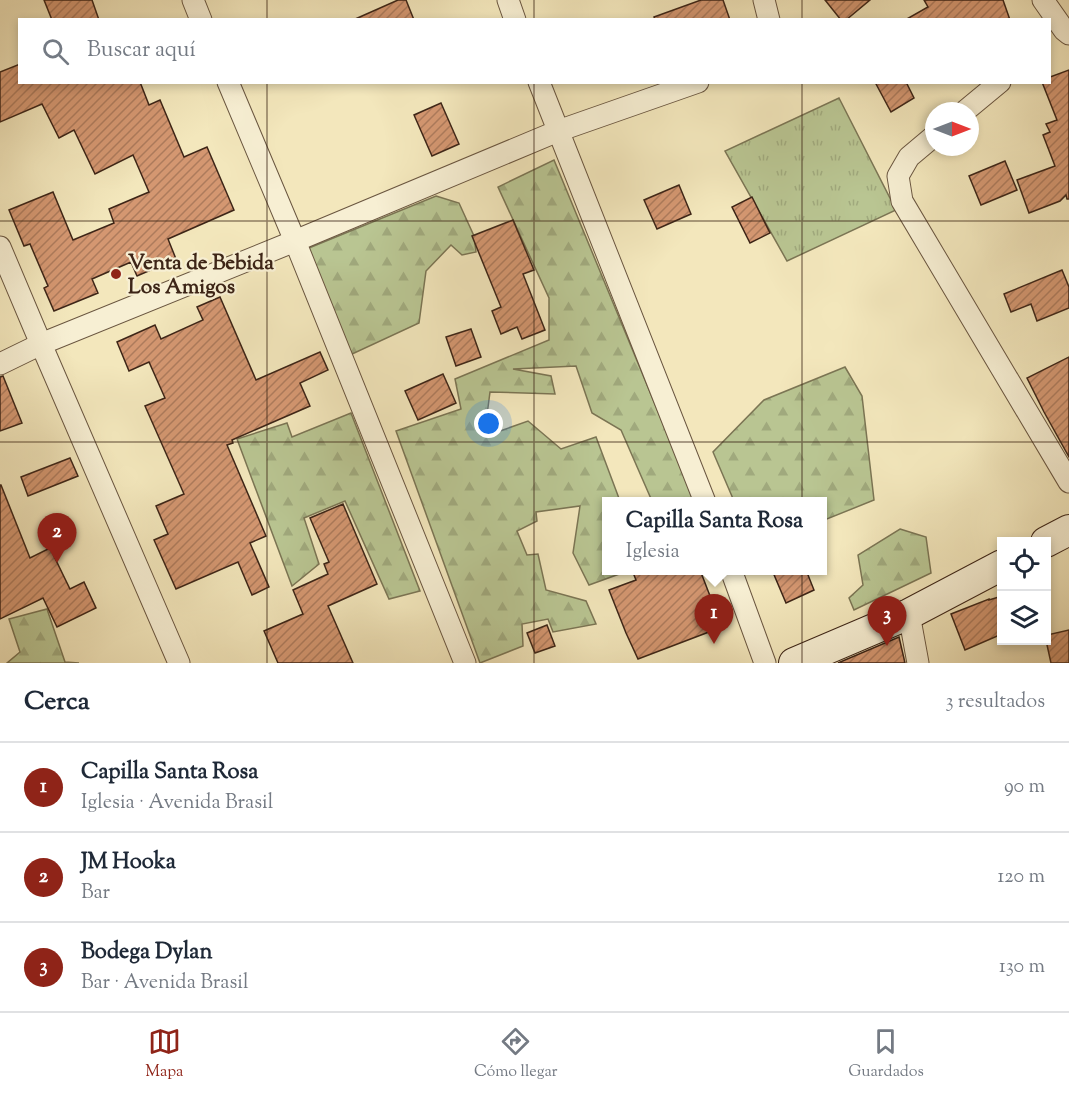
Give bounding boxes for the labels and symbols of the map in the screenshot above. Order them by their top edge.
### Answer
north arrow [925,102,979,156]
place label: Venta de Bebida Los Amigos [128,249,274,303]
marker: Venta de Bebida Los Amigos [109,267,123,281]
your location [474,409,503,438]
pin: 2 [38,514,76,563]
pin: 1 [694,594,734,644]
pin: 3 [868,596,906,646]

